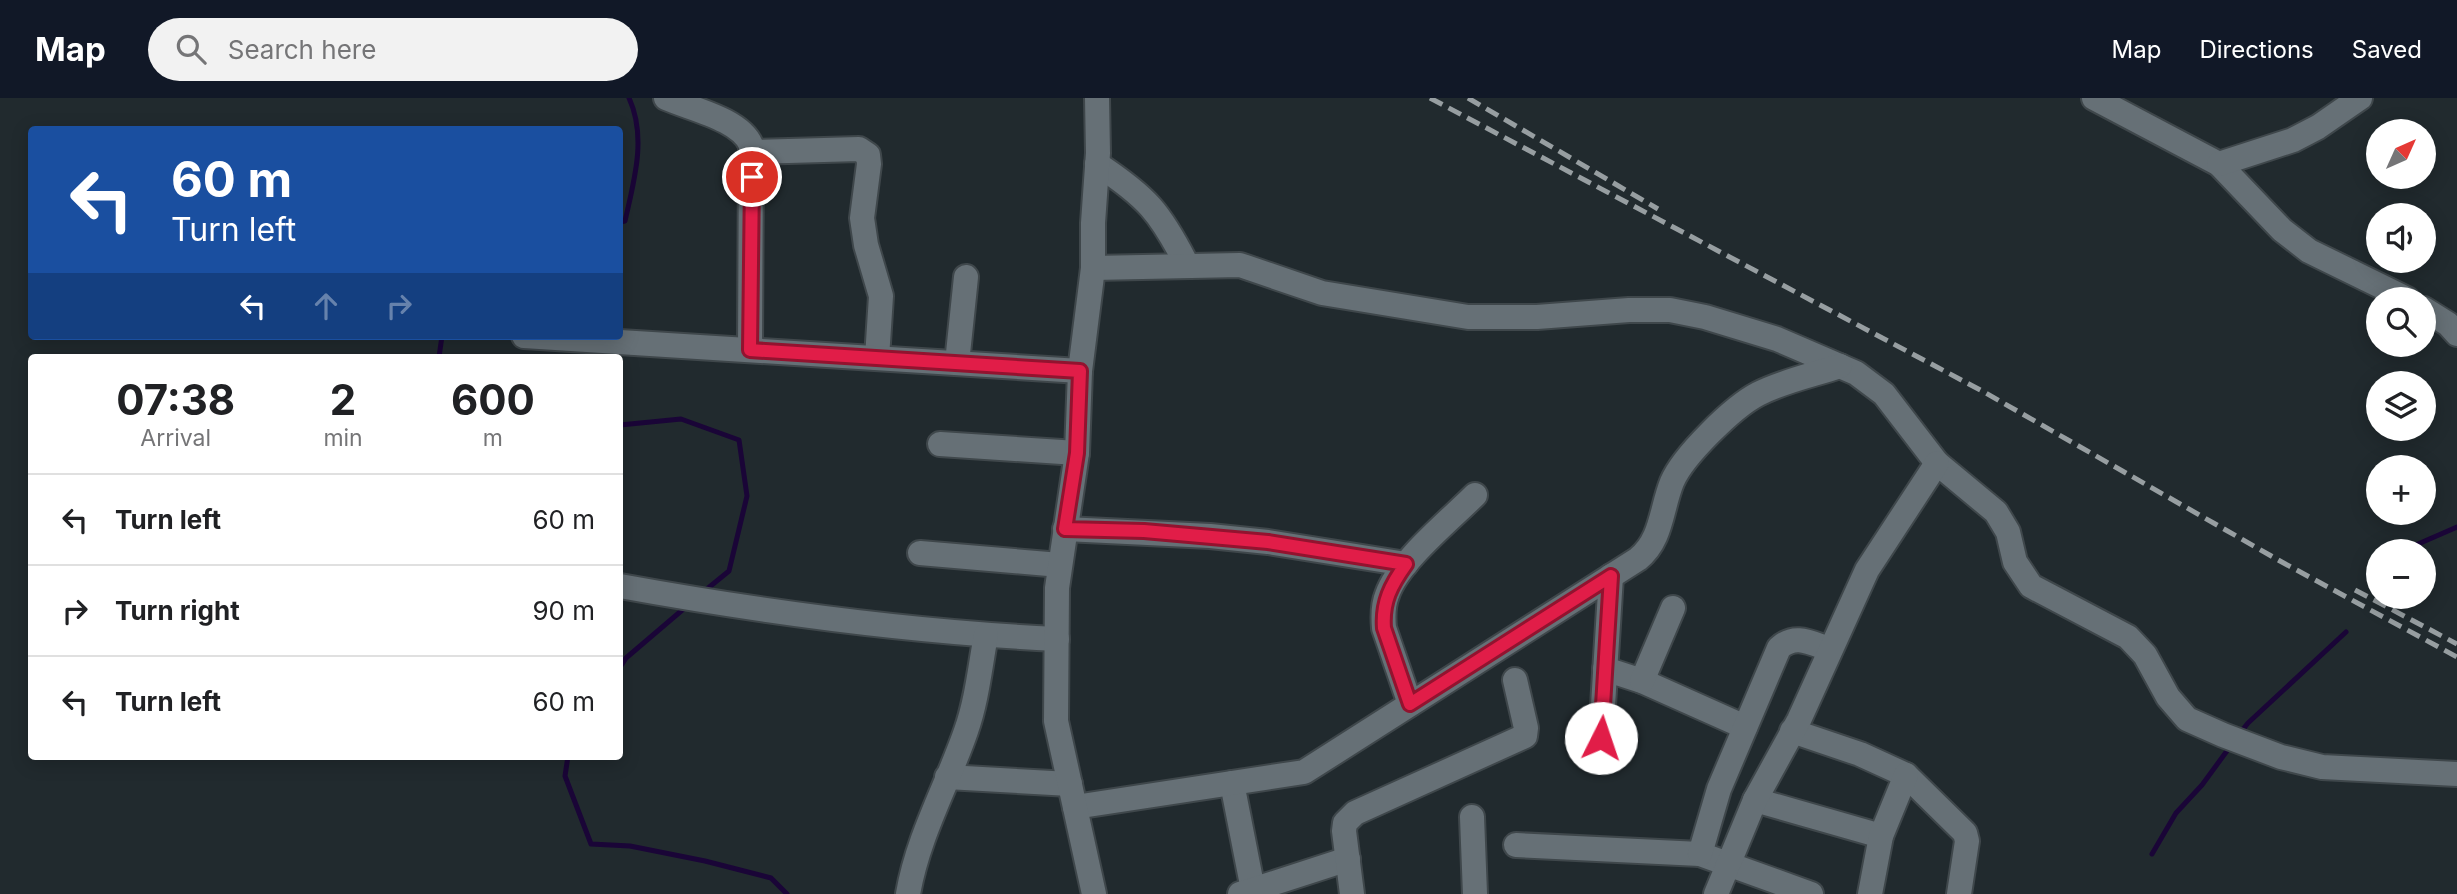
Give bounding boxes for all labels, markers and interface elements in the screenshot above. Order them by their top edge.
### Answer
search box [148,18,638,81]
text: Map [35,29,106,69]
icon: search [172,30,210,68]
text: Search here [228,34,376,65]
text: Map [2112,35,2161,64]
text: Directions [2199,35,2314,64]
text: Saved [2352,35,2422,64]
north arrow [2366,119,2436,189]
map controls [2366,119,2436,609]
pin [722,147,782,207]
text: 60 m [171,150,292,209]
icon: left [56,154,147,245]
icon: arrive [733,158,771,196]
button: sound [2366,203,2436,273]
text: Turn left [171,210,296,249]
icon: left [234,287,272,325]
icon: ahead [307,287,345,325]
icon: right [380,287,418,325]
button: search [2366,287,2436,357]
button: layers [2366,371,2436,441]
text: 07:38 [116,374,235,425]
text: 2 [330,374,356,425]
text: 600 [451,374,535,425]
text: Arrival [140,424,211,452]
text: min [323,424,363,452]
text: m [483,424,503,452]
button: + [2366,455,2436,525]
icon: left [56,501,94,539]
text: Turn left [115,504,221,535]
text: 60 m [532,504,595,535]
button: − [2366,539,2436,609]
icon: right [56,592,94,630]
text: Turn right [115,595,240,626]
text: 90 m [532,595,595,626]
icon: left [56,683,94,721]
text: Turn left [115,686,221,717]
text: 60 m [532,686,595,717]
position arrow [1564,701,1638,775]

